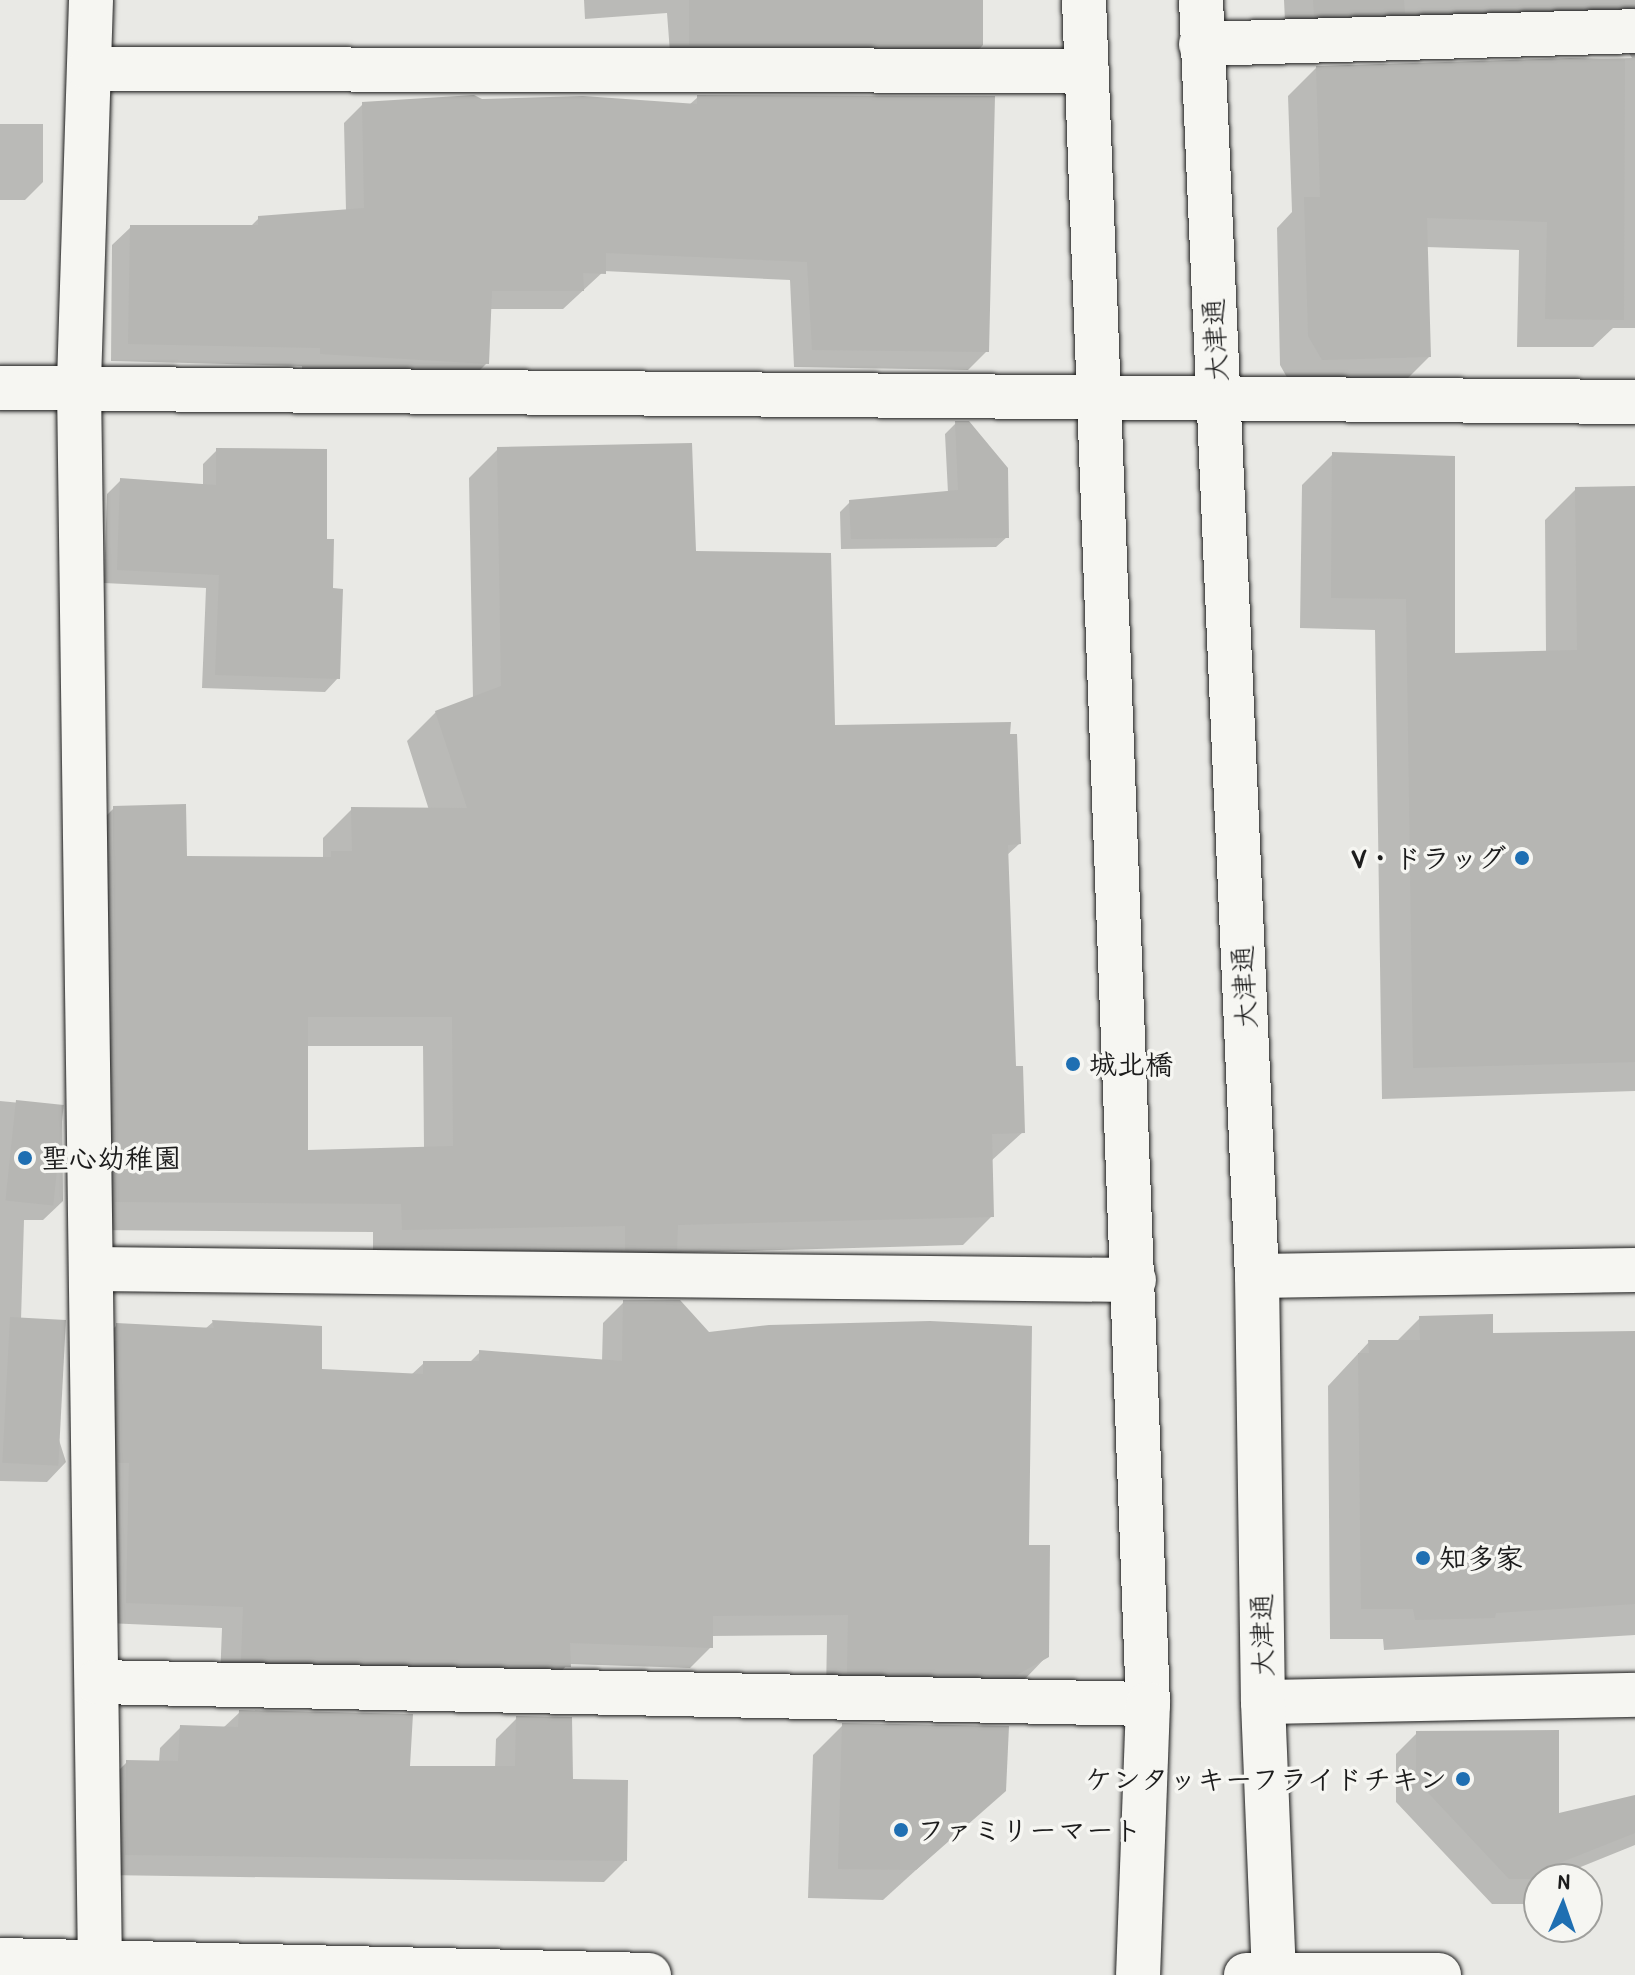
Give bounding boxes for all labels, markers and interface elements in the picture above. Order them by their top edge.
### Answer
street label: 大津通 [1196,297,1234,383]
place label: V・ドラッグ [1350,841,1506,875]
marker: V・ドラッグ [1513,849,1531,867]
street label: 大津通 [1225,944,1263,1030]
place label: 城北橋 [1089,1047,1173,1081]
marker: 城北橋 [1064,1055,1082,1073]
place label: 聖心幼稚園 [41,1141,181,1175]
marker: 聖心幼稚園 [16,1149,34,1167]
place label: 知多家 [1439,1541,1523,1575]
marker: 知多家 [1414,1549,1432,1567]
street label: 大津通 [1244,1593,1280,1677]
place label: ケンタッキーフライドチキン [1083,1762,1447,1796]
marker: ケンタッキーフライドチキン [1454,1770,1472,1788]
place label: ファミリーマート [917,1813,1141,1847]
marker: ファミリーマート [892,1821,910,1839]
north arrow [1523,1863,1603,1943]
text: N [1557,1866,1570,1896]

